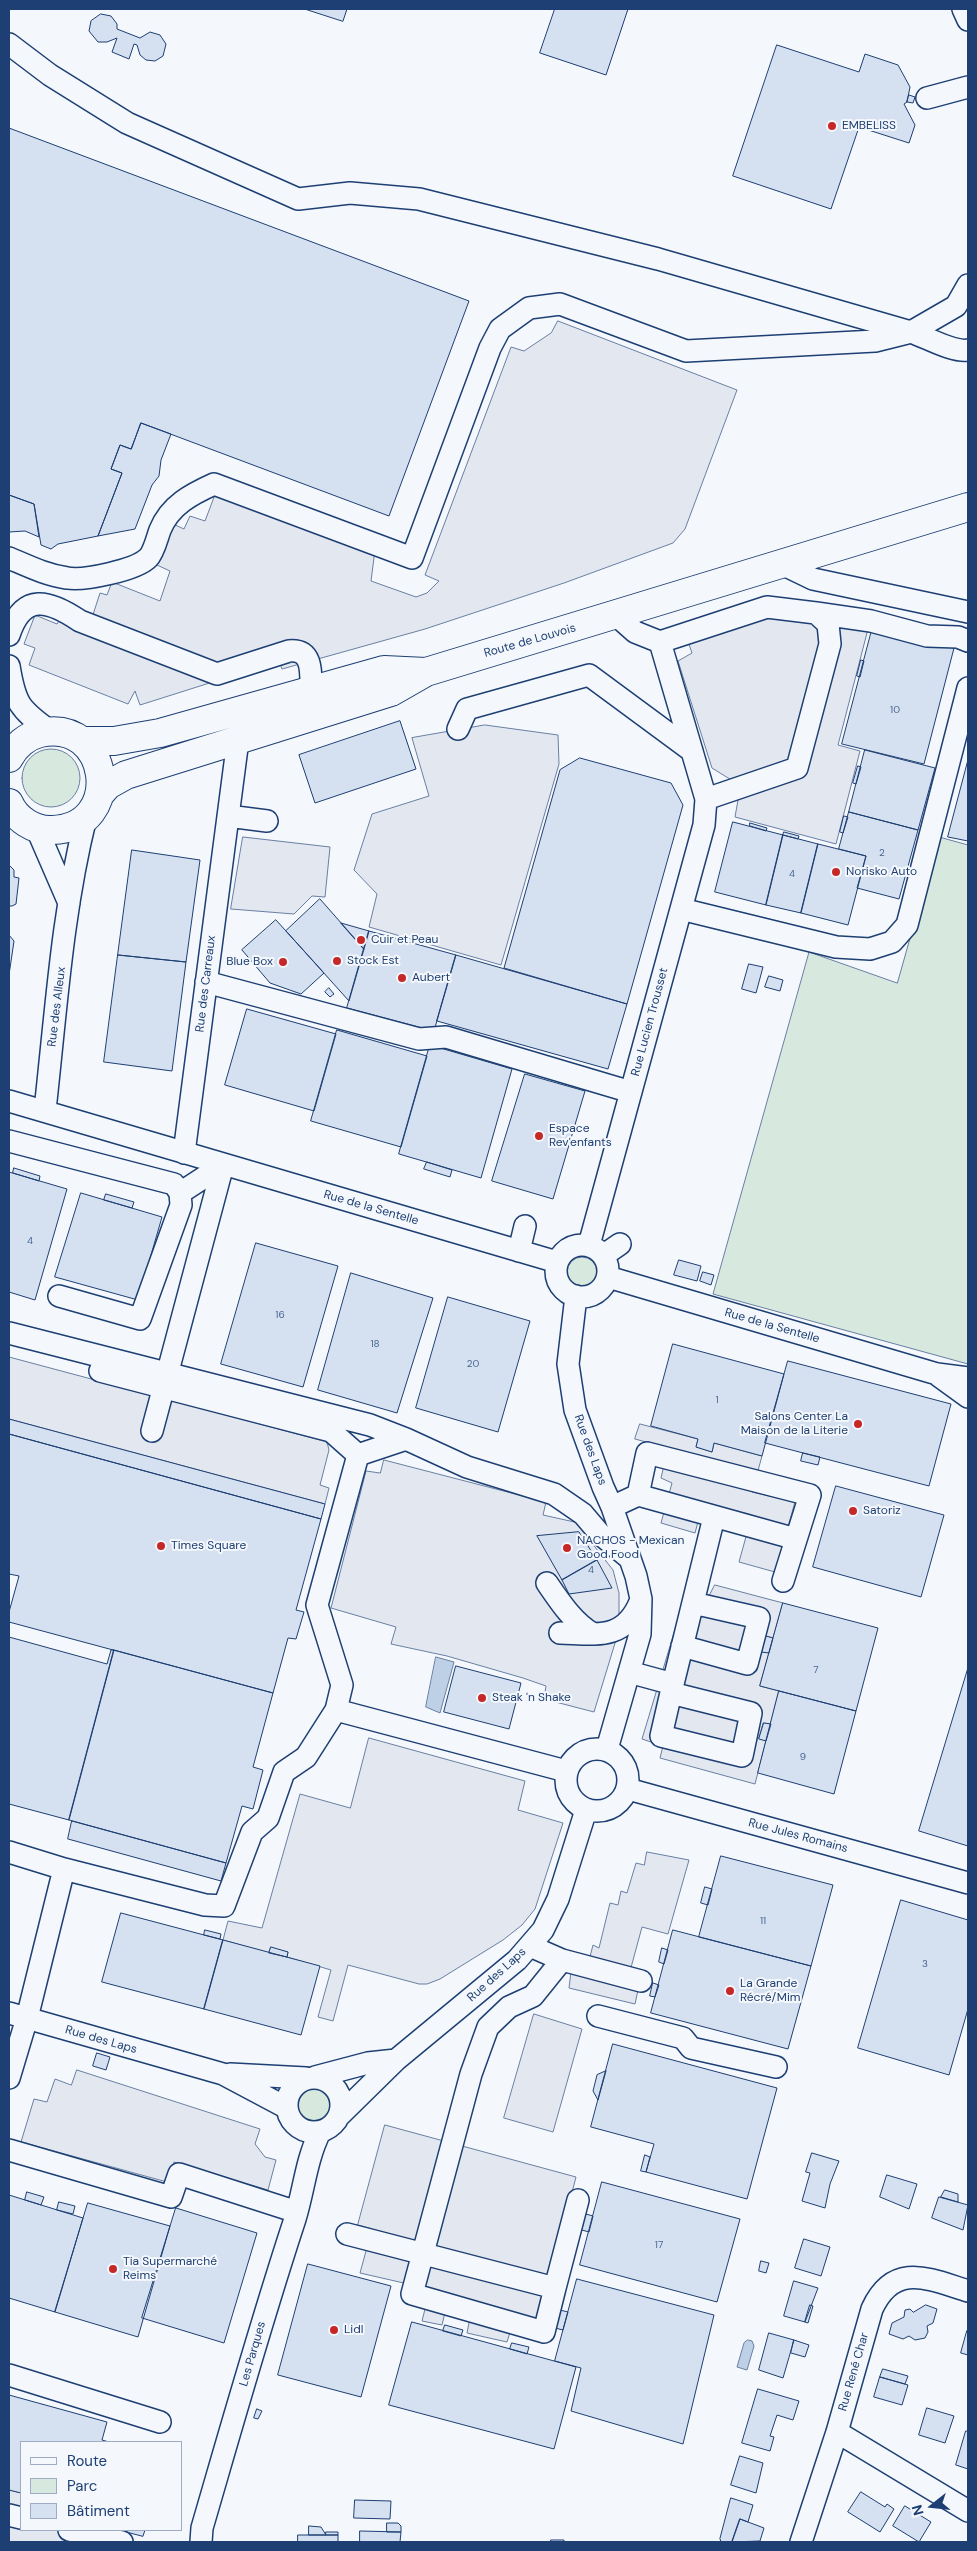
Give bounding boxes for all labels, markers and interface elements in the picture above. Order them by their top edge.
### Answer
place label: EMBELISS [842,119,896,133]
marker: EMBELISS [826,120,838,132]
street label: Route de Louvois [482,621,578,661]
house number: 10 [890,704,900,716]
house number: 2 [879,847,885,859]
place label: Norisko Auto [846,865,917,879]
marker: Norisko Auto [830,866,842,878]
house number: 4 [789,868,795,880]
place label: Cuir et Peau [371,933,438,947]
marker: Cuir et Peau [355,934,367,946]
street label: Rue des Carreaux [193,935,219,1033]
place label: Stock Est [347,954,399,968]
place label: Blue Box [226,955,273,969]
marker: Stock Est [331,955,343,967]
marker: Blue Box [277,956,289,968]
street label: Rue des Alleux [45,966,69,1048]
street label: Rue Lucien Trousset [629,966,671,1078]
place label: Aubert [412,971,450,985]
marker: Aubert [396,972,408,984]
place label: Espace Rev'enfants [549,1122,612,1150]
marker: Espace Rev'enfants [533,1130,545,1142]
street label: Rue de la Sentelle [322,1188,420,1228]
house number: 4 [27,1235,33,1247]
street label: Rue de la Sentelle [723,1306,821,1346]
house number: 16 [275,1309,285,1321]
house number: 18 [370,1338,380,1350]
house number: 20 [467,1358,479,1370]
house number: 1 [715,1394,719,1406]
place label: Salons Center La Maison de la Literie [741,1410,848,1438]
street label: Rue des Laps [571,1413,609,1487]
marker: Salons Center La Maison de la Literie [852,1418,864,1430]
place label: Satoriz [863,1504,901,1518]
marker: Satoriz [847,1505,859,1517]
place label: NACHOS - Mexican Good Food [577,1534,684,1562]
place label: Times Square [171,1539,246,1553]
marker: Times Square [155,1540,167,1552]
marker: NACHOS - Mexican Good Food [561,1542,573,1554]
house number: 4 [588,1564,594,1576]
house number: 7 [813,1664,819,1676]
place label: Steak 'n Shake [492,1691,571,1705]
marker: Steak 'n Shake [476,1692,488,1704]
house number: 9 [800,1751,806,1763]
street label: Rue Jules Romains [747,1816,849,1856]
house number: 11 [760,1915,766,1927]
street label: Rue des Laps [465,1945,529,2005]
house number: 3 [922,1958,928,1970]
place label: La Grande Récré/Mim [740,1977,801,2005]
marker: La Grande Récré/Mim [724,1985,736,1997]
street label: Rue des Laps [63,2023,139,2057]
house number: 17 [655,2239,663,2251]
place label: Tia Supermarché Reims [123,2255,217,2283]
marker: Tia Supermarché Reims [107,2263,119,2275]
street label: Les Parques [237,2320,269,2388]
place label: Lidl [344,2323,363,2337]
marker: Lidl [328,2324,340,2336]
street label: Rue René Char [836,2331,872,2413]
legend [20,2441,182,2531]
text: Route [67,2451,107,2471]
text: Parc [67,2476,97,2496]
north arrow [907,2481,957,2531]
text: Bâtiment [67,2501,130,2521]
text: N [908,2503,928,2518]

